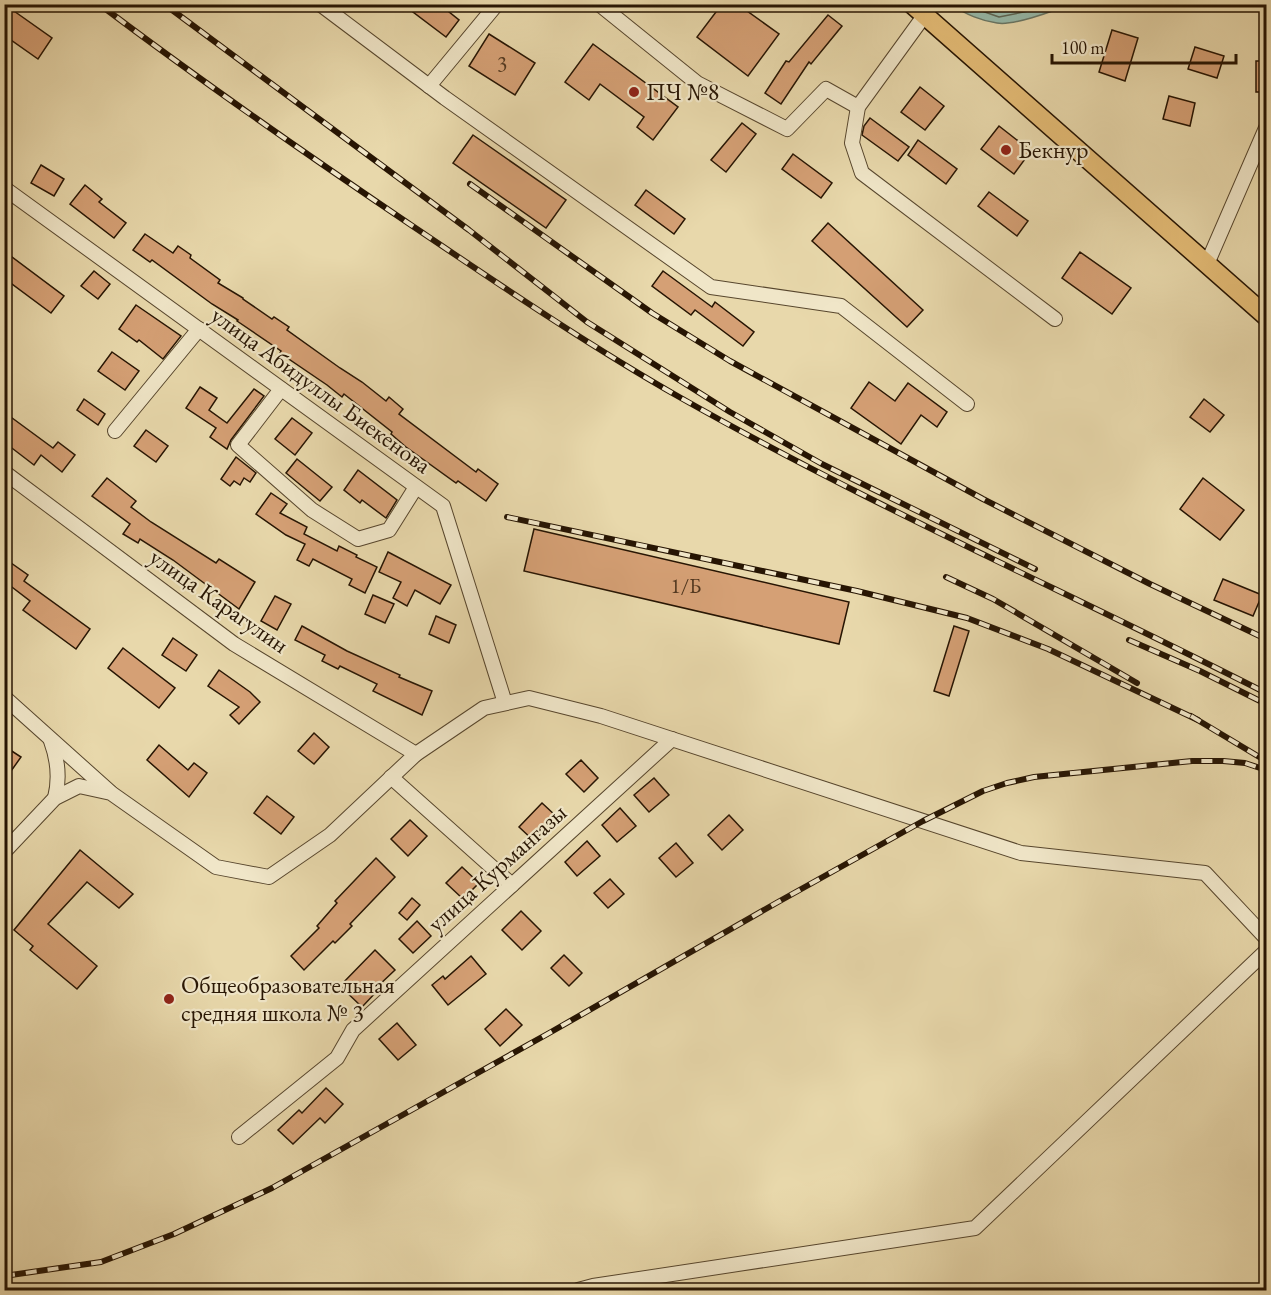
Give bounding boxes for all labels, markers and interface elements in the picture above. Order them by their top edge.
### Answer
scale bar [1052,27,1236,65]
text: 100 m [1061,36,1105,59]
house number: 3 [497,50,507,77]
place label: ПЧ №8 [646,76,719,107]
marker: ПЧ №8 [627,85,641,99]
place label: Бекнур [1018,134,1088,165]
marker: Бекнур [999,143,1013,157]
street label: улица Абидуллы Биекенова [205,299,438,480]
street label: улица Карагулин [144,541,295,660]
house number: 1/Б [671,572,701,599]
street label: улица Курмангазы [420,797,573,938]
place label: Общеобразовательная средняя школа № 3 [181,969,395,1028]
marker: Общеобразовательная средняя школа № 3 [162,992,176,1006]

